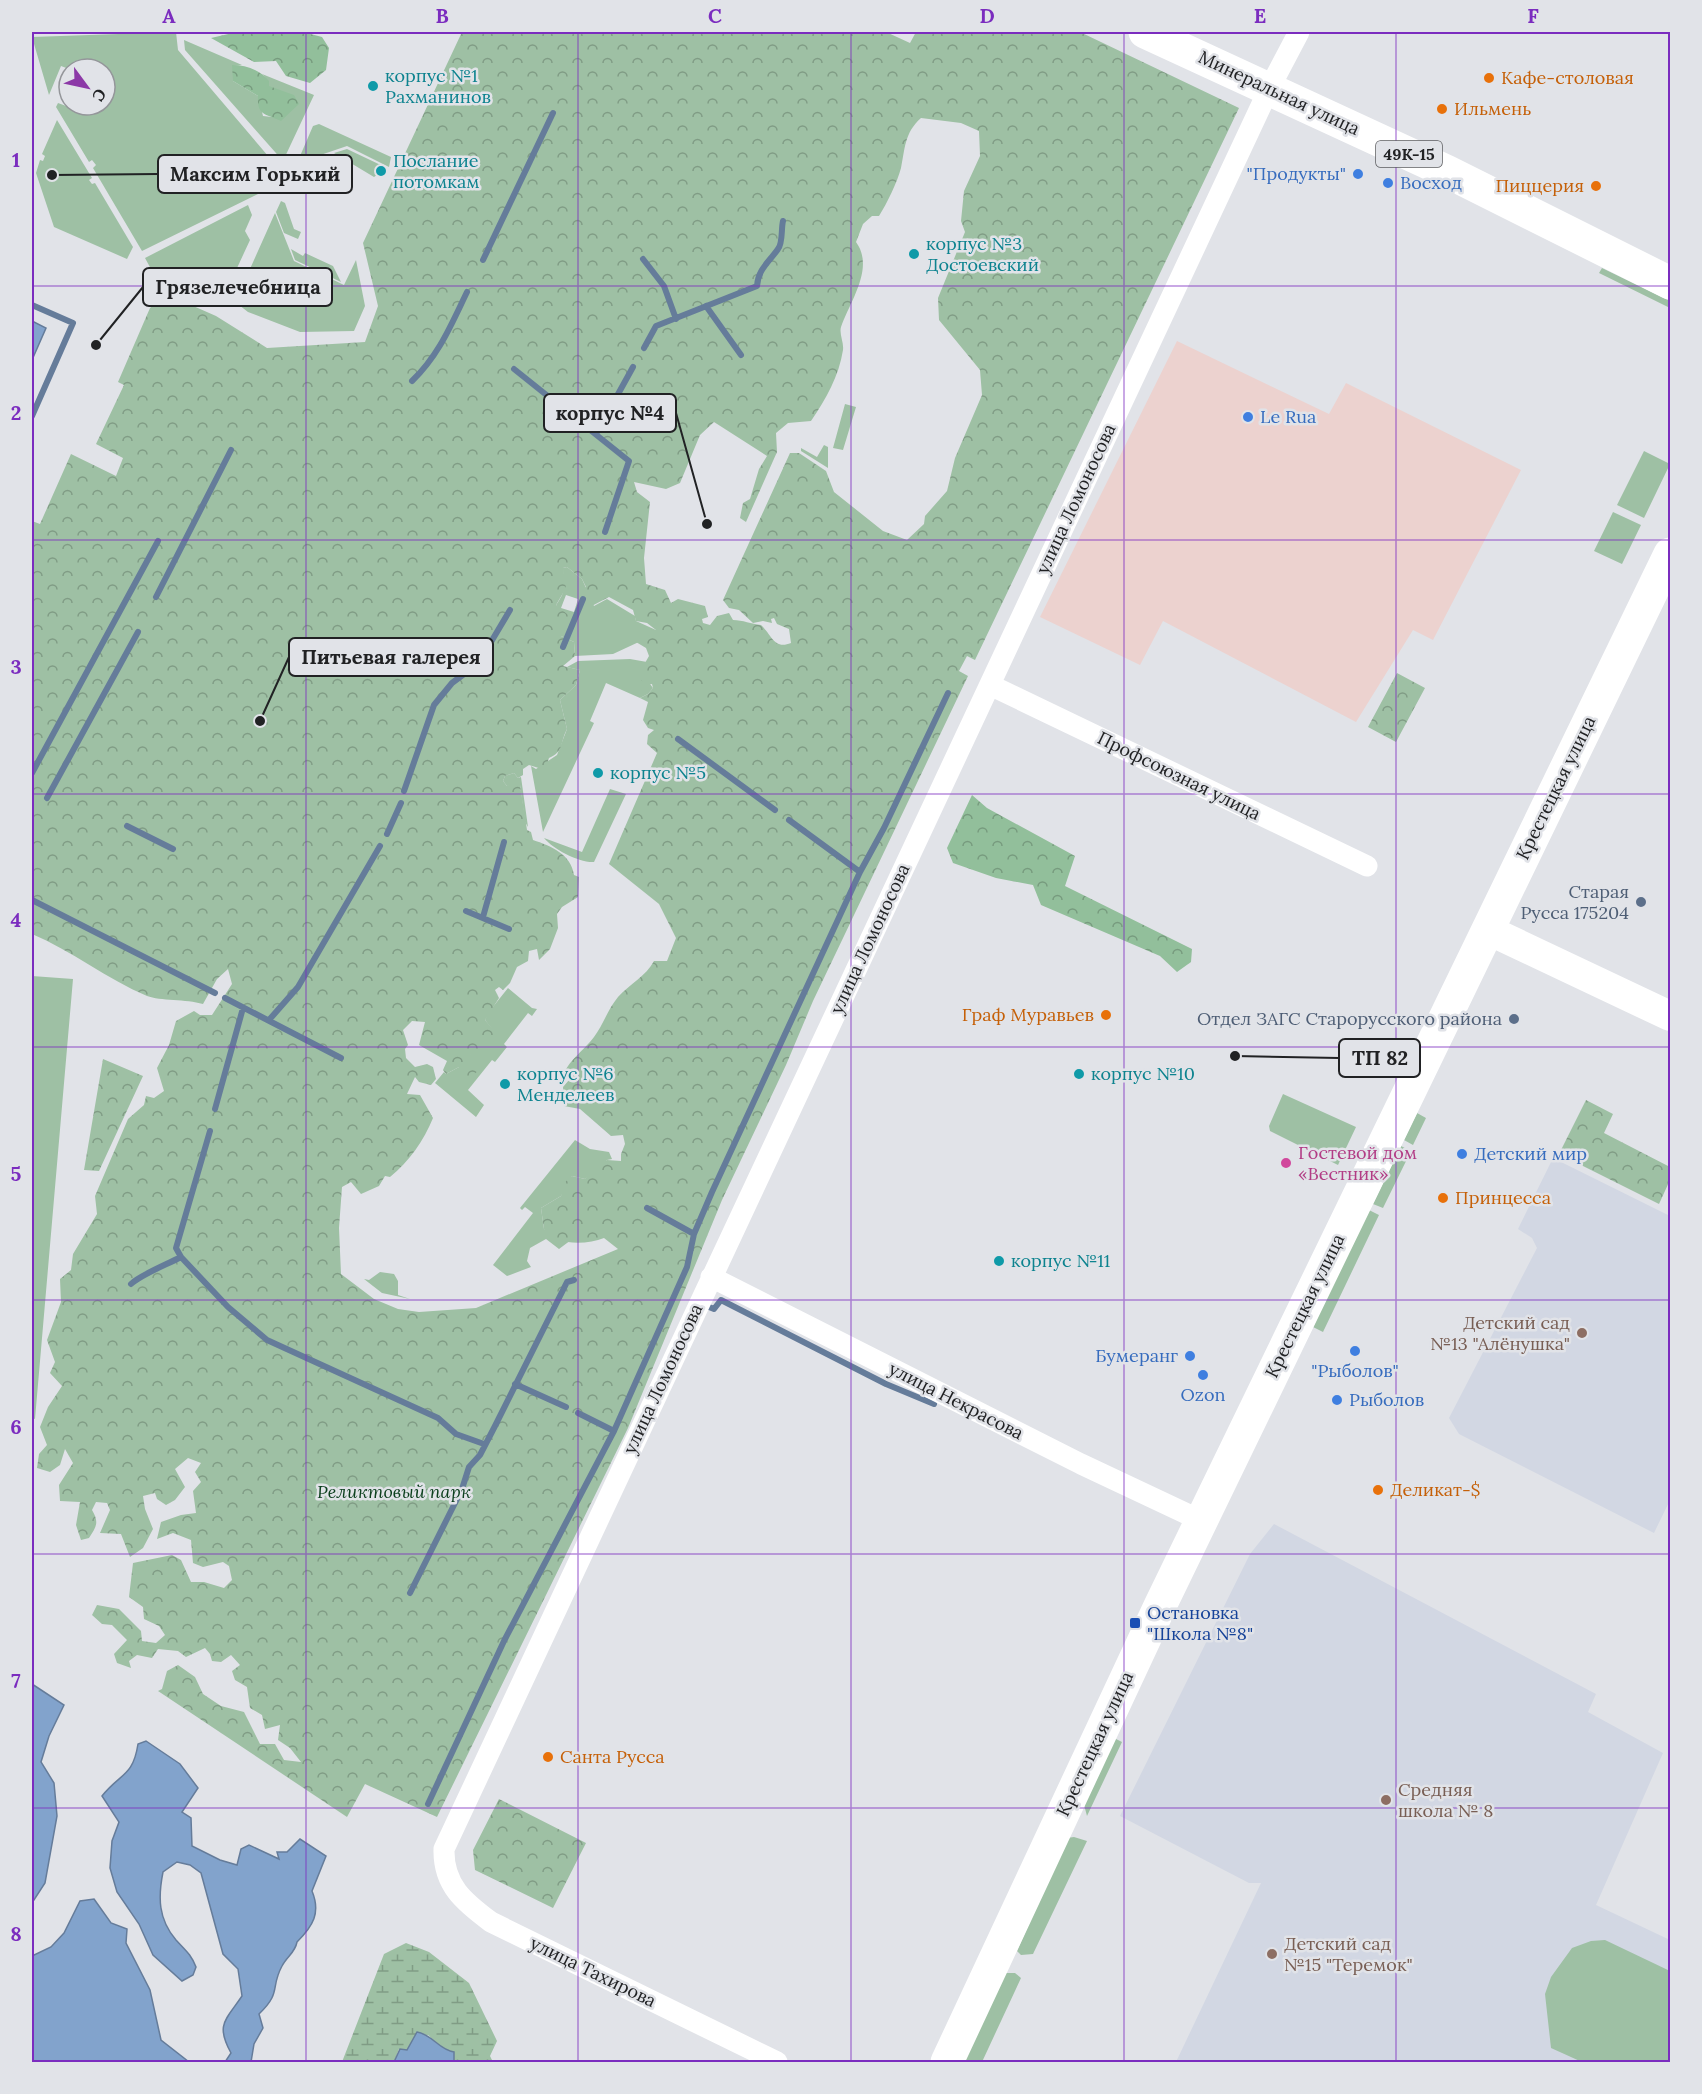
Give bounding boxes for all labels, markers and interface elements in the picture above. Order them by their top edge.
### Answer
text: A [162,3,176,28]
text: B [435,3,449,28]
text: C [708,3,722,28]
text: D [979,3,995,28]
text: E [1254,3,1266,28]
text: F [1527,3,1539,28]
street label: Минеральная улица [1195,45,1364,140]
north arrow [57,57,117,117]
place label: корпус №1 Рахманинов [385,64,491,108]
place label: Кафе-столовая [1501,66,1634,89]
marker: Кафе-столовая [1482,71,1496,85]
marker: корпус №1 Рахманинов [366,79,380,93]
text: С [88,85,111,105]
place label: Ильмень [1454,97,1531,120]
marker: Ильмень [1435,102,1449,116]
road number: 49К-15 [1376,141,1442,167]
text: 1 [12,147,20,172]
place label: Послание потомкам [393,149,480,193]
callout: Максим Горький [158,155,352,193]
text: Максим Горький [170,161,340,186]
place label: "Продукты" [1246,162,1346,185]
marker: Послание потомкам [374,164,388,178]
marker: "Продукты" [1351,167,1365,181]
place label: Восход [1400,171,1462,194]
place label: Пиццерия [1496,174,1584,197]
marker: Восход [1381,176,1395,190]
marker: Пиццерия [1589,179,1603,193]
place label: корпус №3 Достоевский [926,232,1039,276]
marker: корпус №3 Достоевский [907,247,921,261]
callout: Грязелечебница [143,268,332,306]
text: Грязелечебница [155,274,321,299]
callout: корпус №4 [544,394,676,432]
text: 2 [11,400,21,425]
text: корпус №4 [556,400,664,425]
place label: Le Rua [1260,405,1316,428]
marker: Le Rua [1241,410,1255,424]
street label: улица Ломоносова [1031,420,1121,578]
callout: Питьевая галерея [289,638,493,676]
text: Питьевая галерея [301,644,481,669]
text: 3 [10,654,22,679]
street label: Крестецкая улица [1511,712,1600,863]
street label: Профсоюзная улица [1094,726,1265,825]
place label: корпус №5 [610,761,706,784]
marker: корпус №5 [591,766,605,780]
street label: улица Ломоносова [825,860,915,1018]
place label: Старая Русса 175204 [1520,880,1629,924]
marker: Старая Русса 175204 [1634,895,1648,909]
text: 4 [11,907,22,932]
place label: Граф Муравьев [962,1003,1094,1026]
place label: Отдел ЗАГС Старорусского района [1197,1007,1502,1030]
marker: Граф Муравьев [1099,1008,1113,1022]
marker: Отдел ЗАГС Старорусского района [1507,1012,1521,1026]
callout: ТП 82 [1339,1039,1420,1077]
text: ТП 82 [1352,1045,1408,1070]
place label: корпус №6 Менделеев [517,1062,614,1106]
place label: корпус №10 [1091,1062,1195,1085]
marker: корпус №10 [1072,1067,1086,1081]
marker: корпус №6 Менделеев [498,1077,512,1091]
place label: Гостевой дом «Вестник» [1298,1141,1417,1185]
place label: Детский мир [1474,1142,1587,1165]
marker: Детский мир [1455,1147,1469,1161]
marker: Гостевой дом «Вестник» [1279,1156,1293,1170]
text: 5 [11,1161,22,1186]
place label: Принцесса [1455,1186,1551,1209]
marker: Принцесса [1436,1191,1450,1205]
street label: Крестецкая улица [1260,1230,1349,1381]
place label: корпус №11 [1011,1249,1110,1272]
marker: корпус №11 [992,1254,1006,1268]
street label: улица Ломоносова [618,1300,708,1458]
place label: Детский сад №13 "Алёнушка" [1430,1311,1570,1355]
marker: Детский сад №13 "Алёнушка" [1575,1326,1589,1340]
place label: Бумеранг [1095,1344,1178,1367]
marker: "Рыболов" [1348,1344,1362,1358]
marker: Бумеранг [1183,1349,1197,1363]
street label: улица Некрасова [885,1357,1028,1444]
place label: "Рыболов" [1311,1359,1399,1382]
marker: Ozon [1196,1368,1210,1382]
place label: Ozon [1181,1383,1225,1406]
place label: Рыболов [1349,1388,1424,1411]
marker: Рыболов [1330,1393,1344,1407]
text: 6 [10,1414,22,1439]
place label: Деликат-$ [1390,1478,1480,1501]
park label: Реликтовый парк [317,1480,471,1503]
marker: Деликат-$ [1371,1483,1385,1497]
place label: Остановка "Школа №8" [1147,1601,1253,1645]
marker: Остановка "Школа №8" [1128,1616,1142,1630]
text: 7 [11,1668,21,1693]
street label: Крестецкая улица [1051,1668,1138,1820]
place label: Санта Русса [560,1745,665,1768]
marker: Санта Русса [541,1750,555,1764]
place label: Средняя школа № 8 [1398,1778,1493,1822]
marker: Средняя школа № 8 [1379,1793,1393,1807]
text: 8 [10,1921,22,1946]
street label: улица Тахирова [526,1931,660,2012]
place label: Детский сад №15 "Теремок" [1284,1932,1413,1976]
marker: Детский сад №15 "Теремок" [1265,1947,1279,1961]

